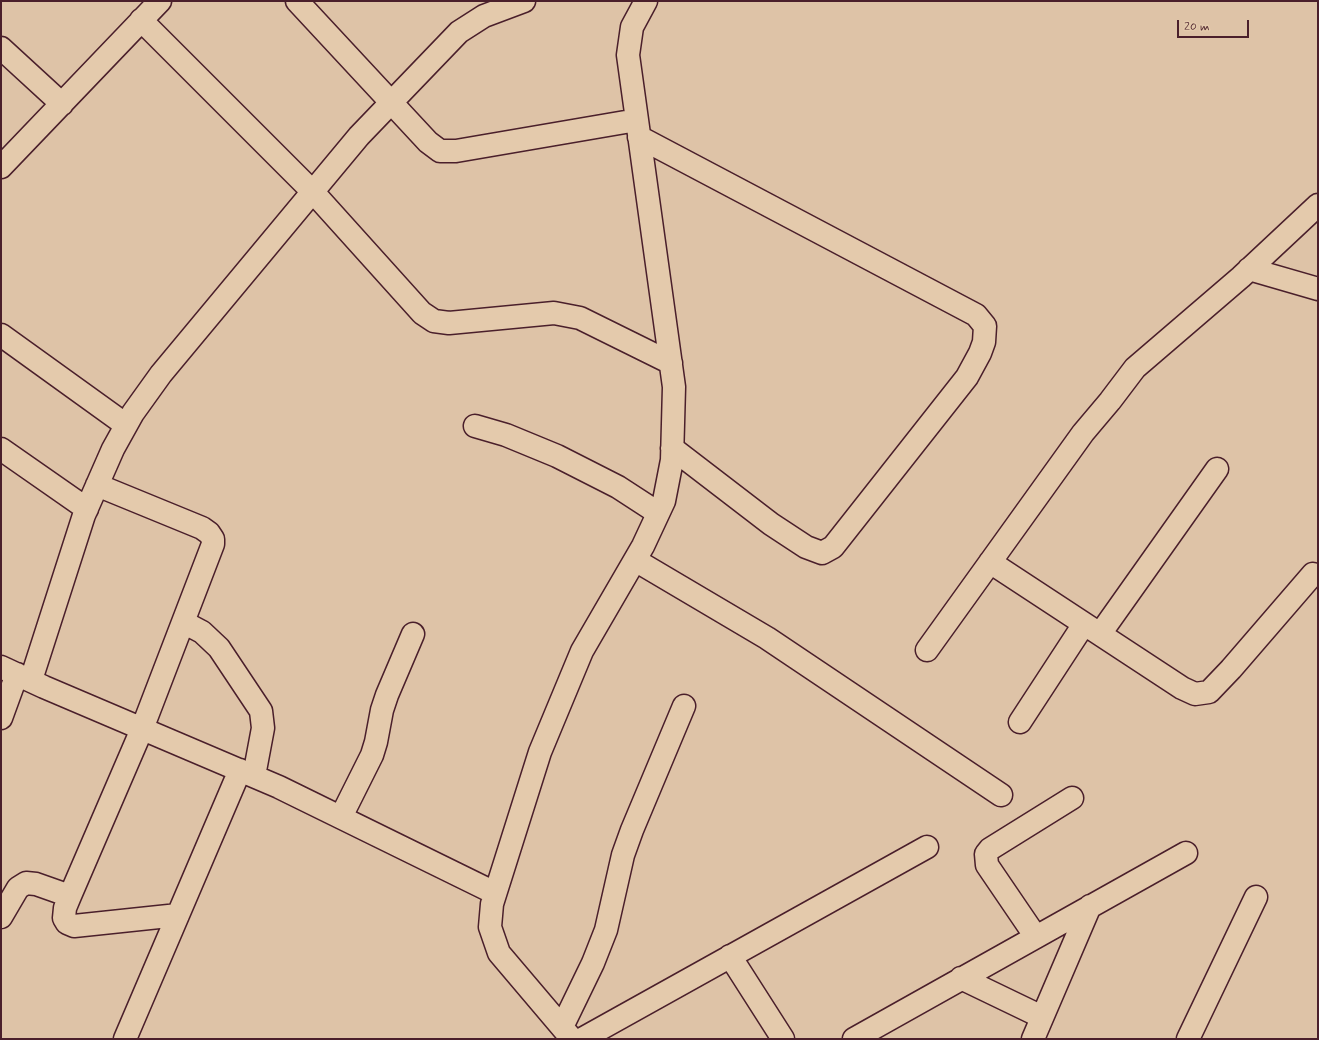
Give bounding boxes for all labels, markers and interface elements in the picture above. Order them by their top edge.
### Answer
scale bar [1179,12,1251,38]
text: 20 m [1184,19,1210,35]

